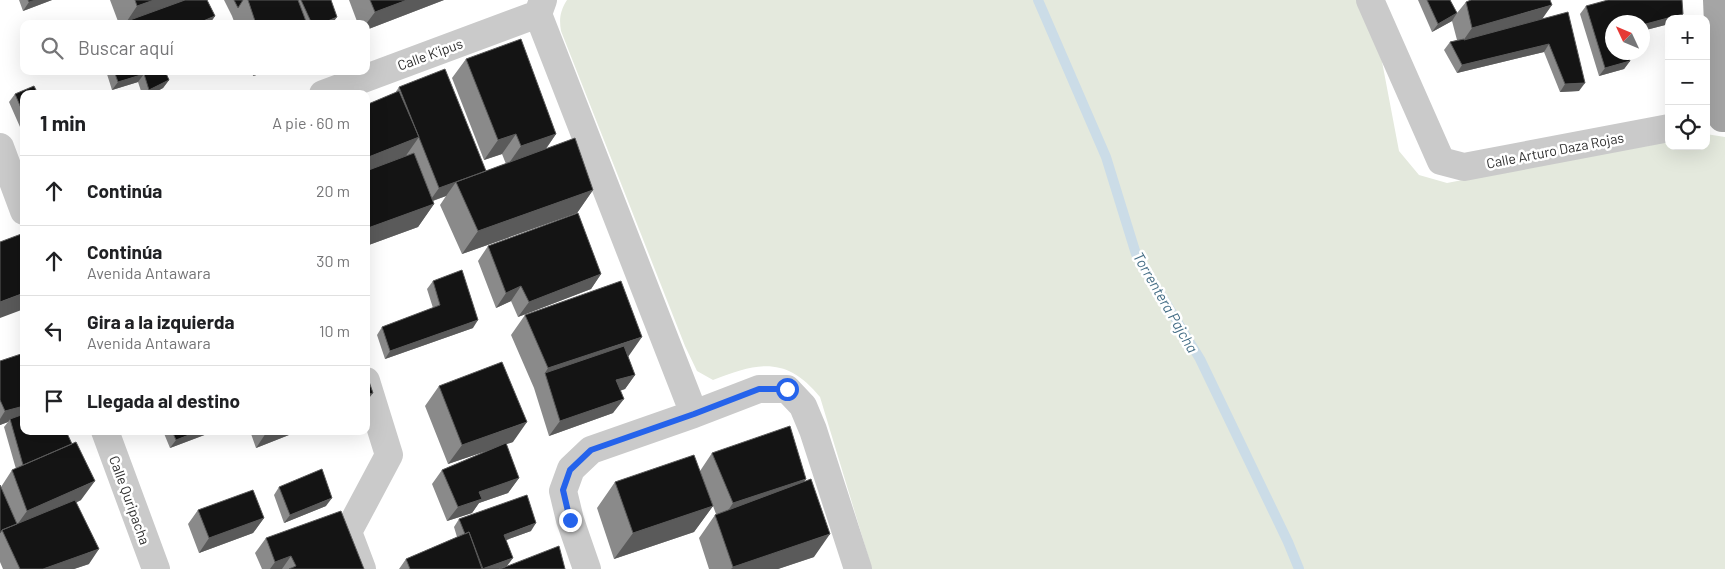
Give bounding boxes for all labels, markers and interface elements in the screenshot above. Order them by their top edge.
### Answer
north arrow [1605,15,1650,60]
map controls [1665,15,1710,150]
button: + [1665,15,1710,60]
search box [20,20,370,75]
icon: search [38,34,66,62]
street label: Calle K'ipus [395,34,465,74]
text: Buscar aquí [78,36,174,59]
button: − [1665,60,1710,105]
button: locate [1665,105,1710,150]
text: 1 min [40,110,86,135]
text: A pie · 60 m [272,113,350,132]
street label: Calle Arturo Daza Rojas [1485,128,1625,172]
icon: ahead [40,177,68,205]
text: Continúa [87,179,162,202]
text: 20 m [316,181,350,200]
text: Continúa [87,240,162,263]
icon: ahead [40,247,68,275]
water label: Torrentera Pajcha [1130,248,1202,356]
text: 30 m [316,251,350,270]
text: Avenida Antawara [87,263,211,282]
text: Gira a la izquierda [87,310,235,333]
icon: left [40,317,68,345]
text: 10 m [319,321,350,340]
text: Avenida Antawara [87,333,211,352]
route start [776,378,799,401]
icon: arrive [40,387,68,415]
text: Llegada al destino [87,389,240,412]
street label: Calle Quripacha [106,453,154,547]
route end [559,509,582,532]

